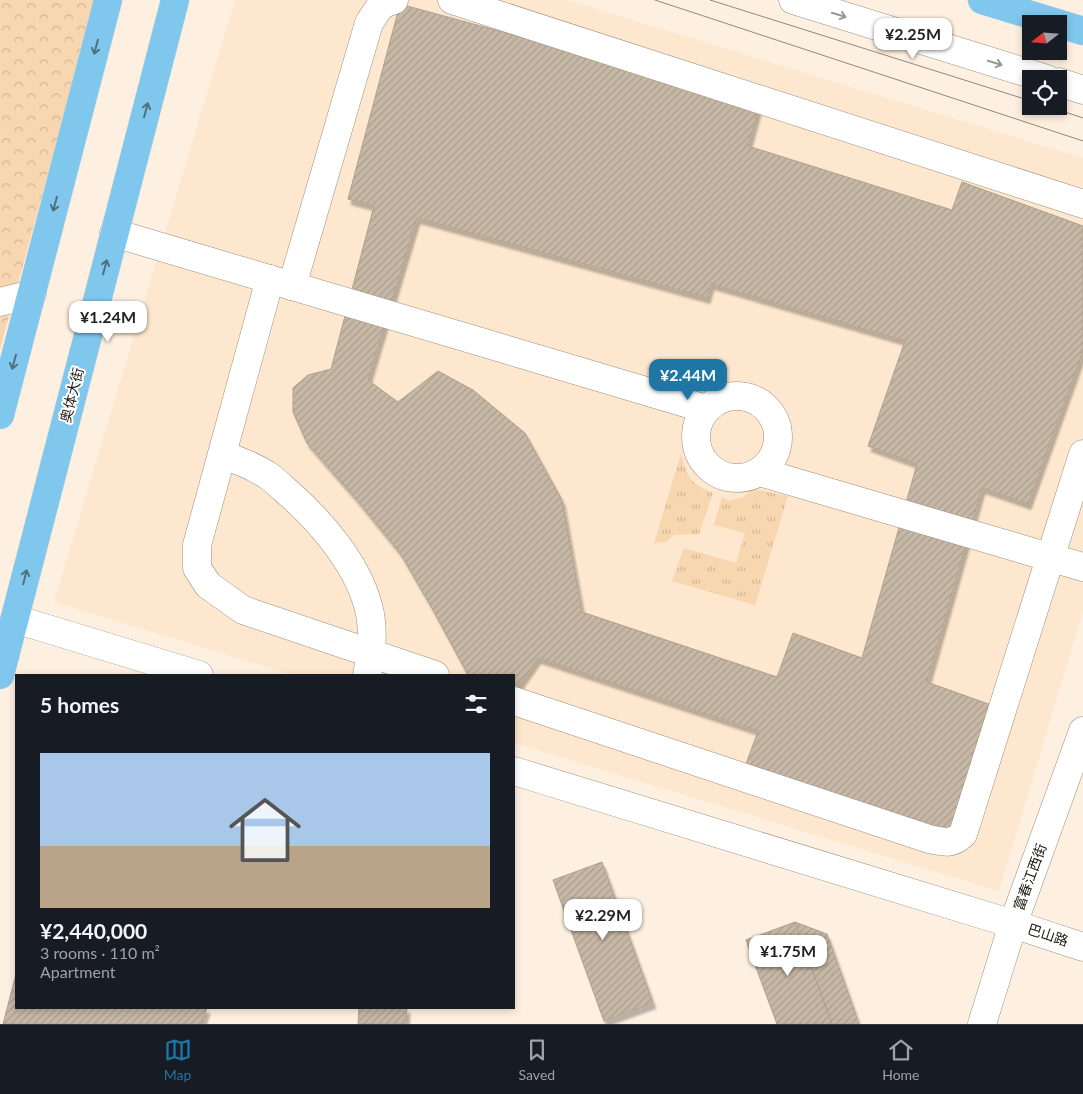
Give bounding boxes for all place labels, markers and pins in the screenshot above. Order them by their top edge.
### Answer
pin: ¥2.25M [872,18,954,60]
pin: ¥1.24M [67,300,149,343]
pin: ¥2.44M [647,358,729,401]
pin: ¥2.29M [562,898,644,941]
pin: ¥1.75M [747,934,829,977]

